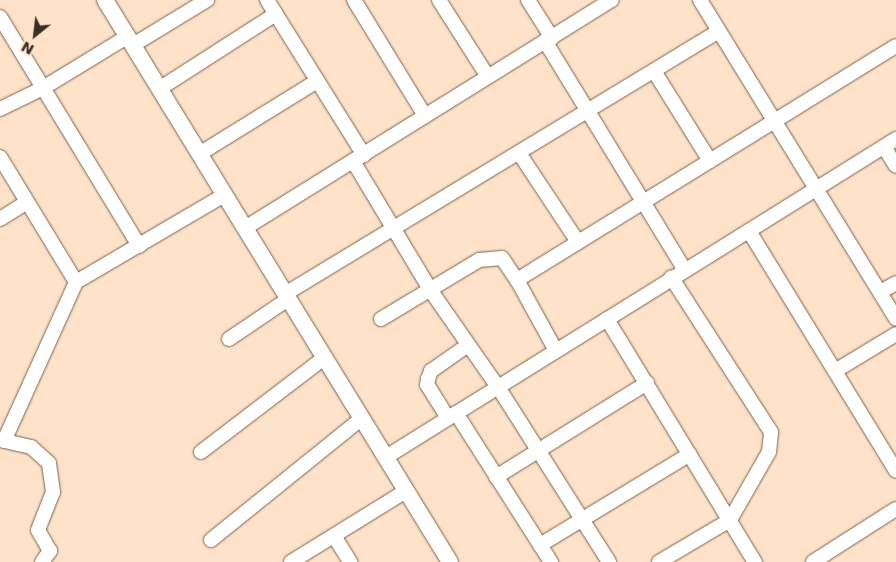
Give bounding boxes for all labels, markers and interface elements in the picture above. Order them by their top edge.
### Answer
north arrow [10,10,60,60]
text: N [19,38,37,58]

